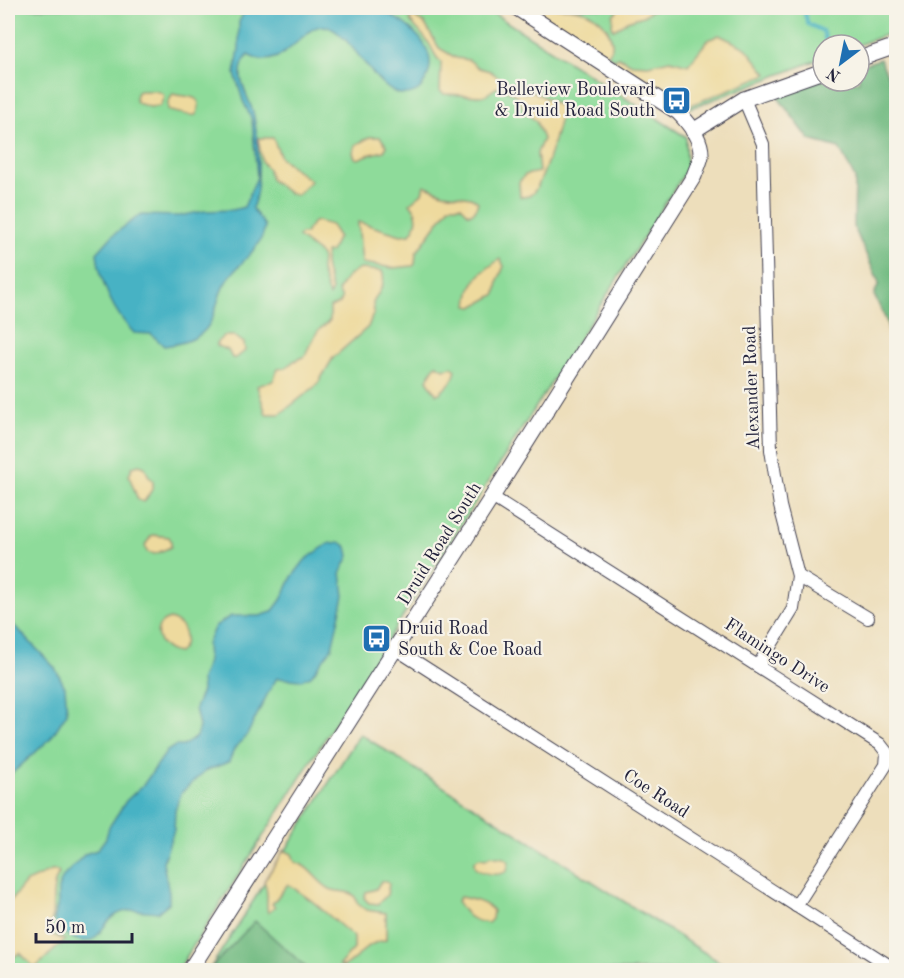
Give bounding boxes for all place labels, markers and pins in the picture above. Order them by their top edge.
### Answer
place label: Belleview Boulevard & Druid Road South [495,81,655,120]
bus stop icon: Belleview Boulevard & Druid Road South [660,84,692,116]
place label: Druid Road South & Coe Road [398,620,542,659]
bus stop icon: Druid Road South & Coe Road [361,623,393,655]

